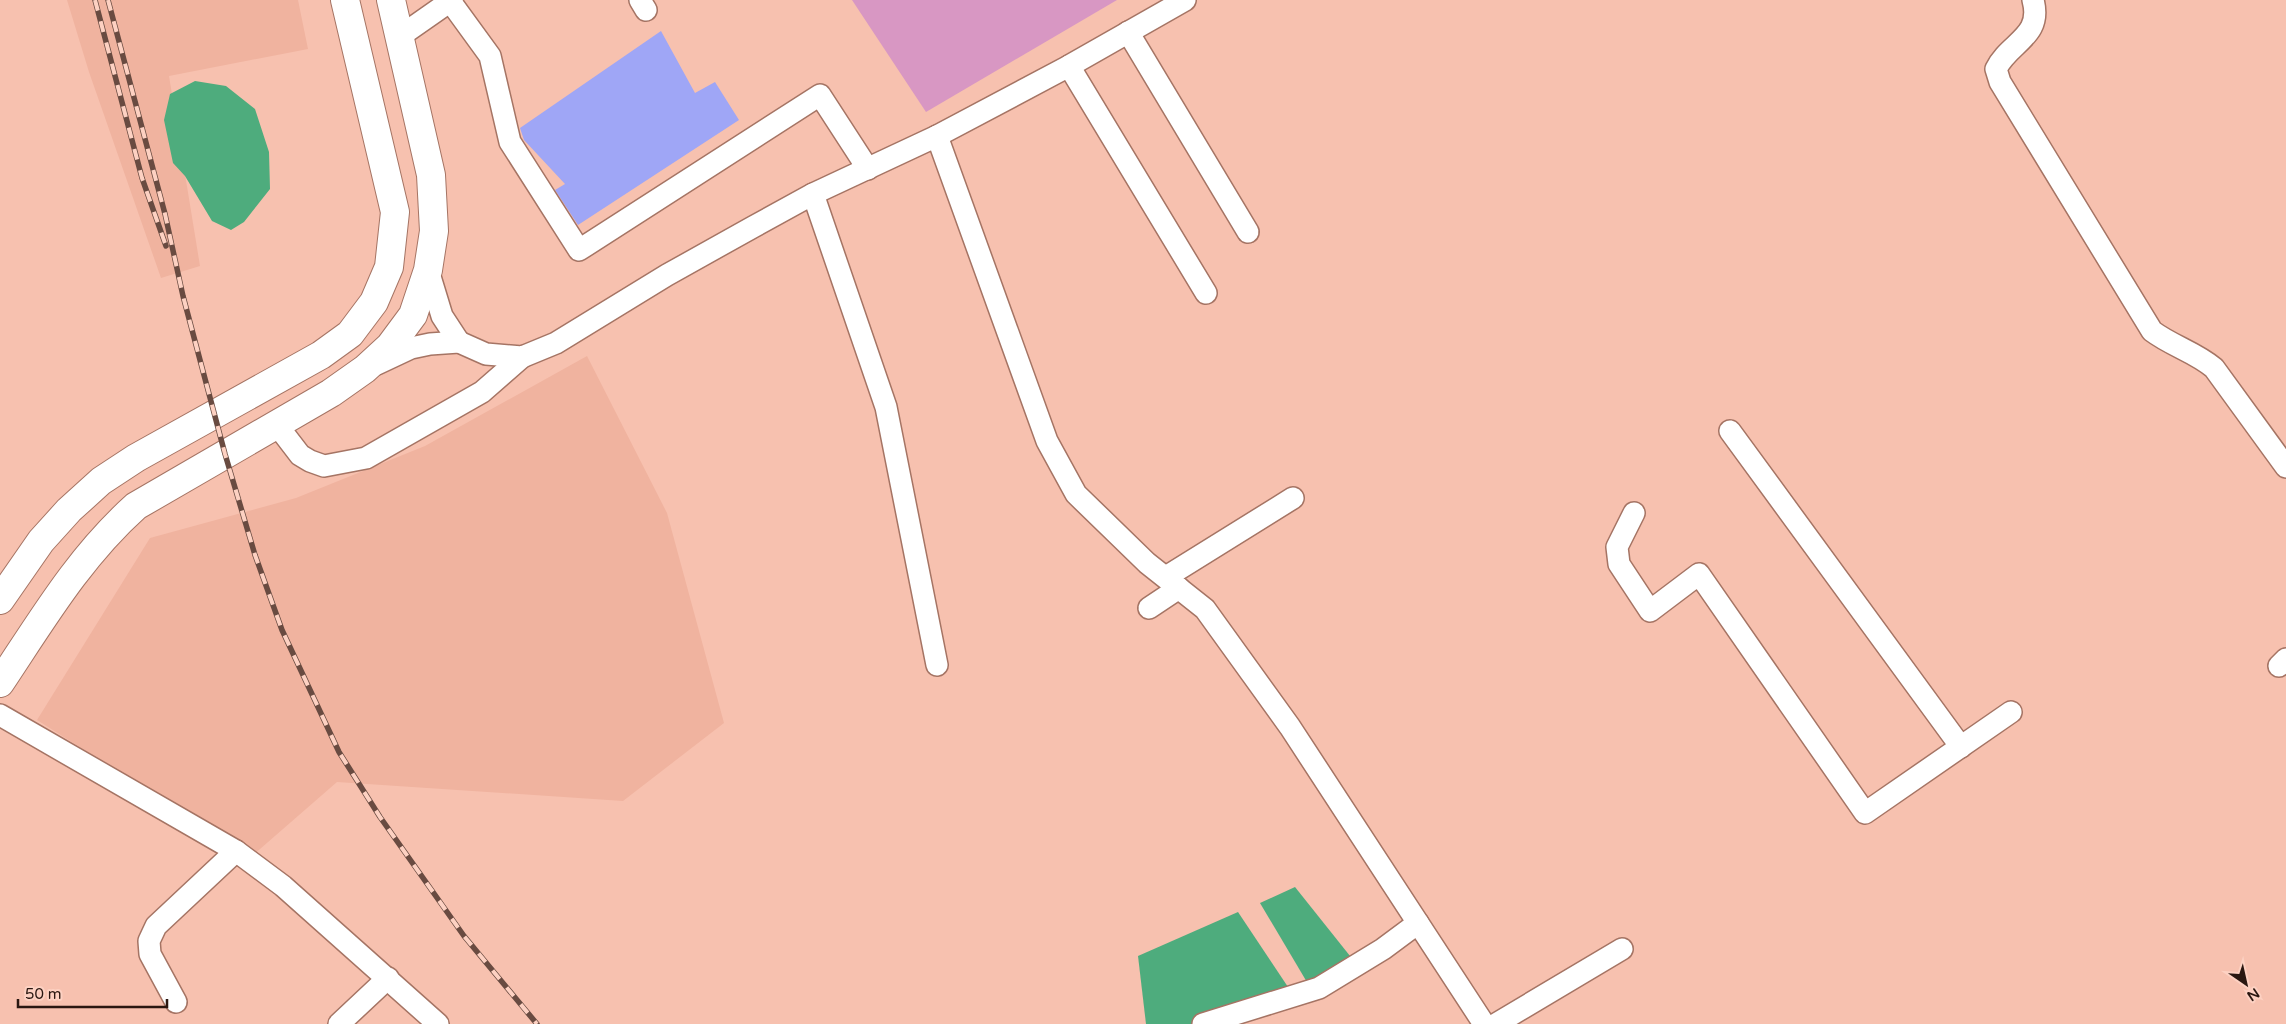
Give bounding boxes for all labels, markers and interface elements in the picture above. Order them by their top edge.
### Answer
north arrow [2221,959,2271,1009]
scale bar [18,976,166,1008]
text: N [2244,984,2262,1005]
text: 50 m [25,985,62,1003]

